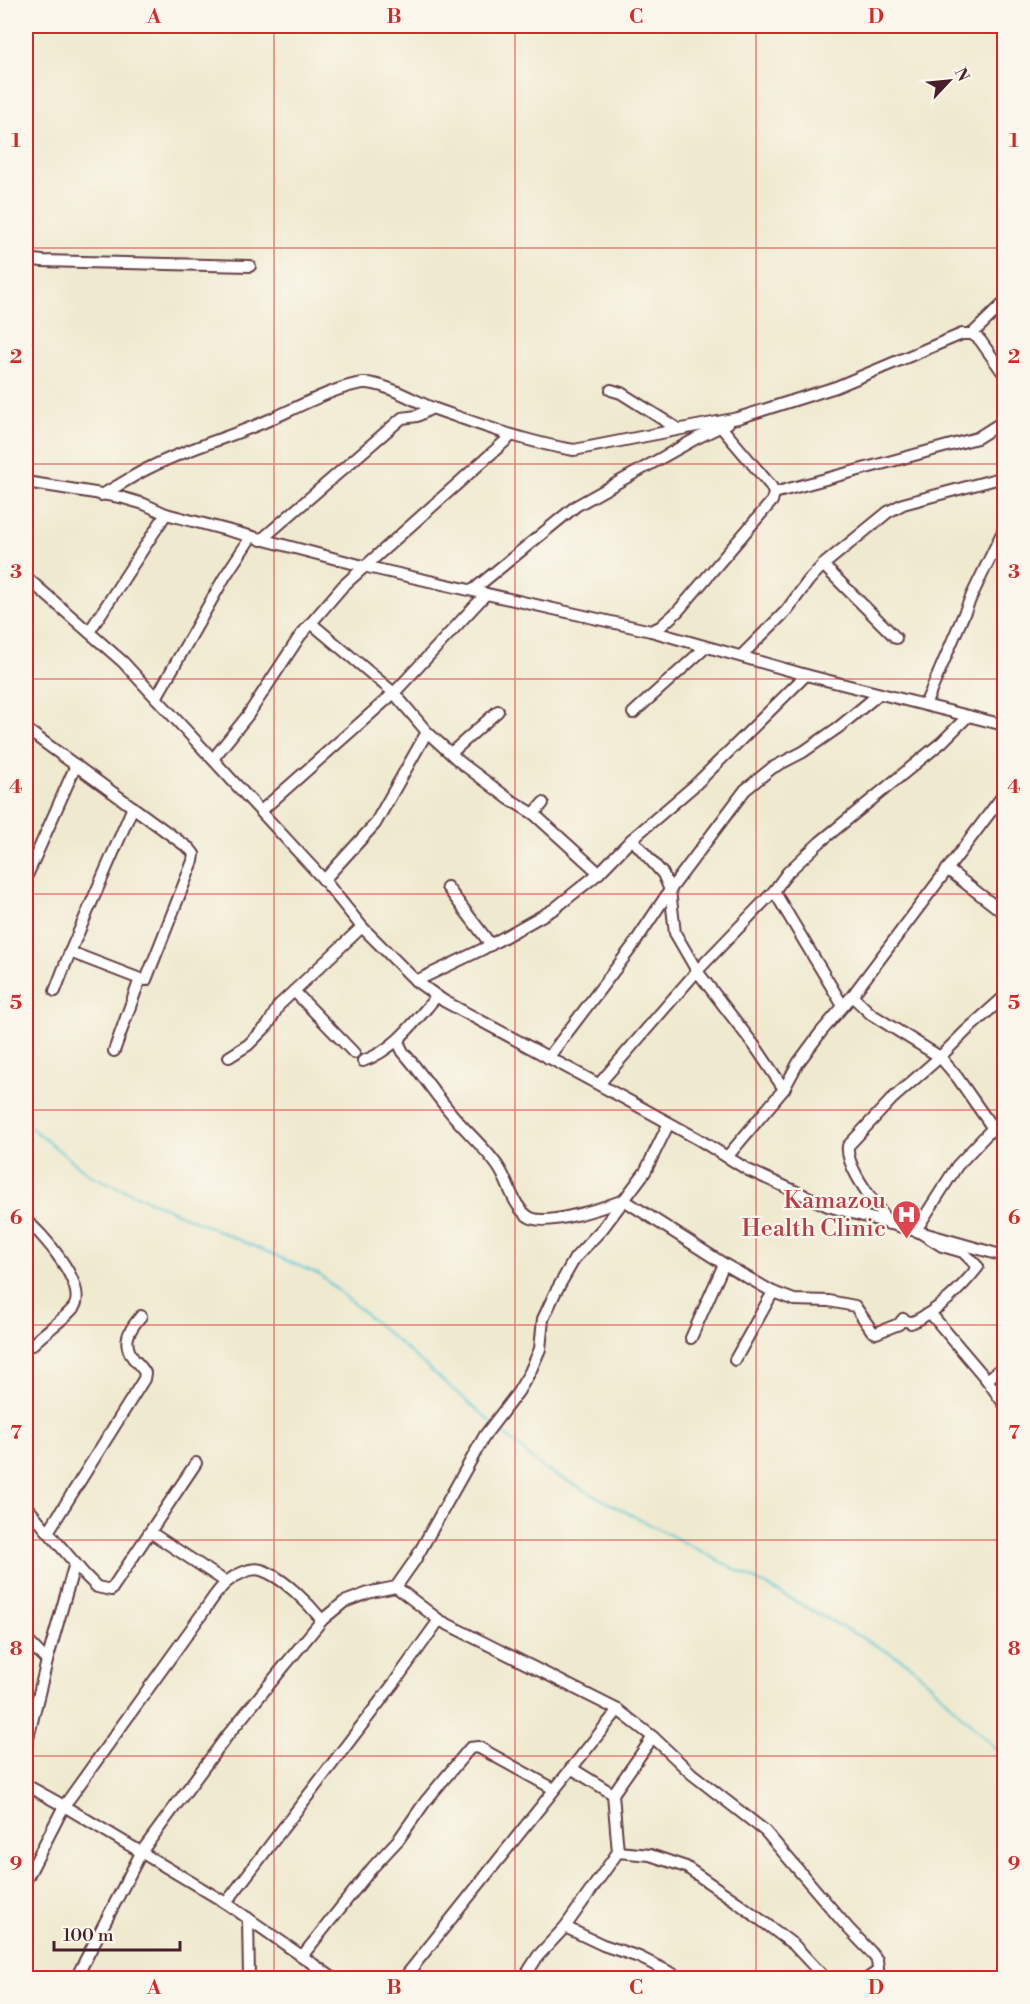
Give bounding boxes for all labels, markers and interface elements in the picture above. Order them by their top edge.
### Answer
text: A [146,5,162,30]
text: B [386,5,402,30]
text: C [629,5,643,30]
text: D [868,5,884,30]
north arrow [919,51,979,111]
text: N [950,65,973,85]
text: 1 [11,129,21,154]
text: 1 [1009,129,1019,154]
text: 2 [10,345,22,370]
text: 2 [1008,345,1020,370]
text: 3 [10,560,22,585]
text: 3 [1008,560,1020,585]
text: 4 [9,775,23,800]
text: 4 [1007,775,1021,800]
text: 5 [10,991,22,1016]
text: 5 [1008,991,1020,1016]
place label: Kamazou Health Clinic [742,1186,886,1244]
hospital icon: Kamazou Health Clinic [891,1198,923,1240]
text: 6 [10,1206,23,1231]
text: 6 [1008,1206,1021,1231]
text: 7 [10,1421,22,1446]
text: 7 [1008,1421,1020,1446]
text: 8 [10,1637,23,1662]
text: 8 [1008,1637,1021,1662]
text: 9 [10,1852,22,1877]
text: 9 [1008,1852,1020,1877]
scale bar [54,1914,180,1952]
text: 100 m [63,1924,114,1947]
text: A [146,1976,162,2001]
text: B [386,1976,402,2001]
text: C [629,1976,643,2001]
text: D [868,1976,884,2001]

